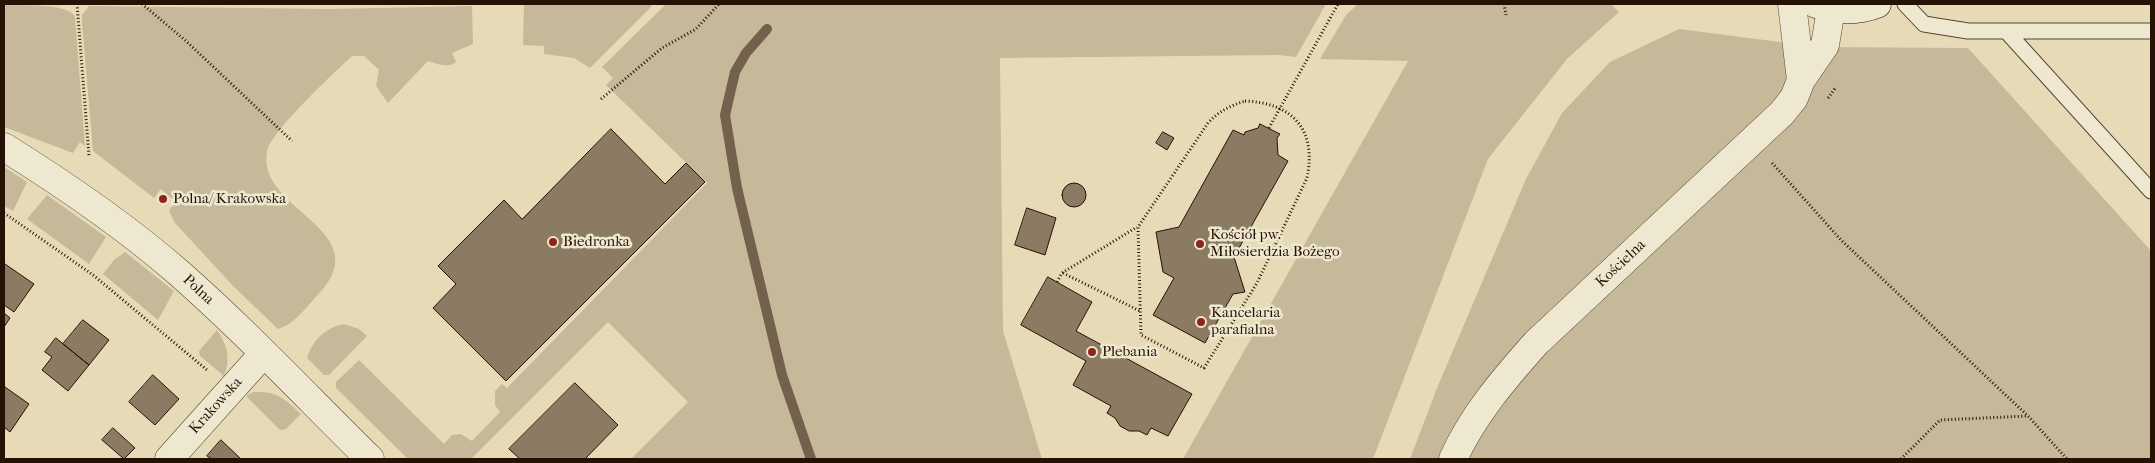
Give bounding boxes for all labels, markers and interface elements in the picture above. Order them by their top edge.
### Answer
place label: Polna/ Krakowska [173,190,286,208]
marker: Polna/ Krakowska [157,193,169,205]
place label: Kościół pw. Miłosierdzia Bożego [1210,226,1340,261]
place label: Biedronka [563,233,630,251]
marker: Biedronka [547,236,559,248]
street label: Kościelna [1592,236,1650,292]
marker: Kościół pw. Miłosierdzia Bożego [1194,238,1206,250]
street label: Polna [179,271,217,309]
place label: Kancelaria parafialna [1211,304,1280,339]
marker: Kancelaria parafialna [1195,316,1207,328]
place label: Plebania [1102,343,1157,361]
marker: Plebania [1086,346,1098,358]
street label: Krakowska [186,374,246,438]

